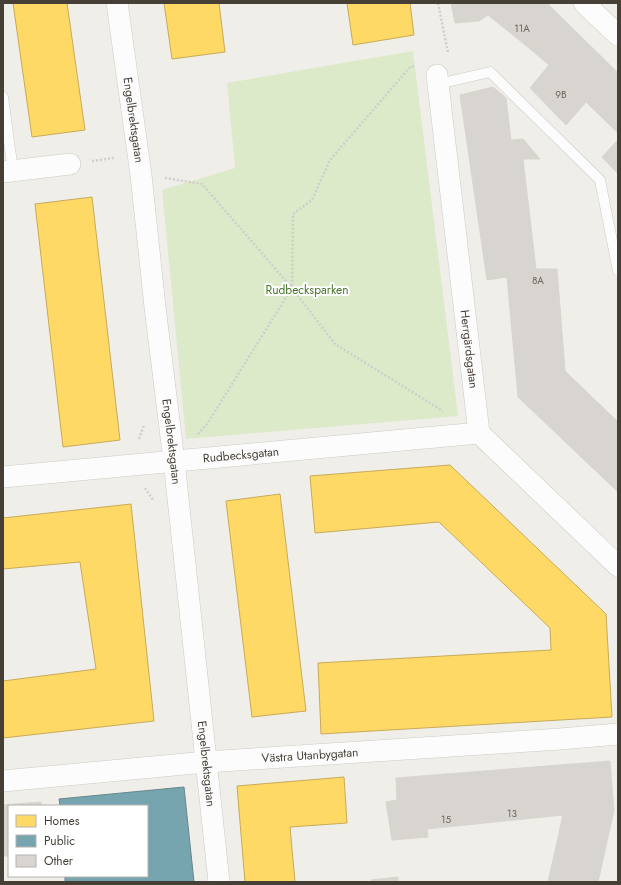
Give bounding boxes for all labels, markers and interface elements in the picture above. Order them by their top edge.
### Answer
house number: 11A [514,21,530,36]
street label: Engelbrektsgatan [118,76,148,164]
house number: 9B [555,87,567,102]
house number: 8A [532,273,544,288]
park label: Rudbecksparken [265,281,349,299]
street label: Herrgärdsgatan [456,309,483,389]
street label: Engelbrektsgatan [157,398,185,485]
street label: Rudbecksgatan [202,443,280,467]
street label: Engelbrektsgatan [193,720,220,808]
street label: Västra Utanbygatan [261,743,359,767]
legend [8,805,148,877]
house number: 13 [507,806,518,821]
text: Homes [44,812,80,830]
house number: 15 [441,812,451,827]
text: Public [44,832,75,850]
text: Other [44,852,74,870]

